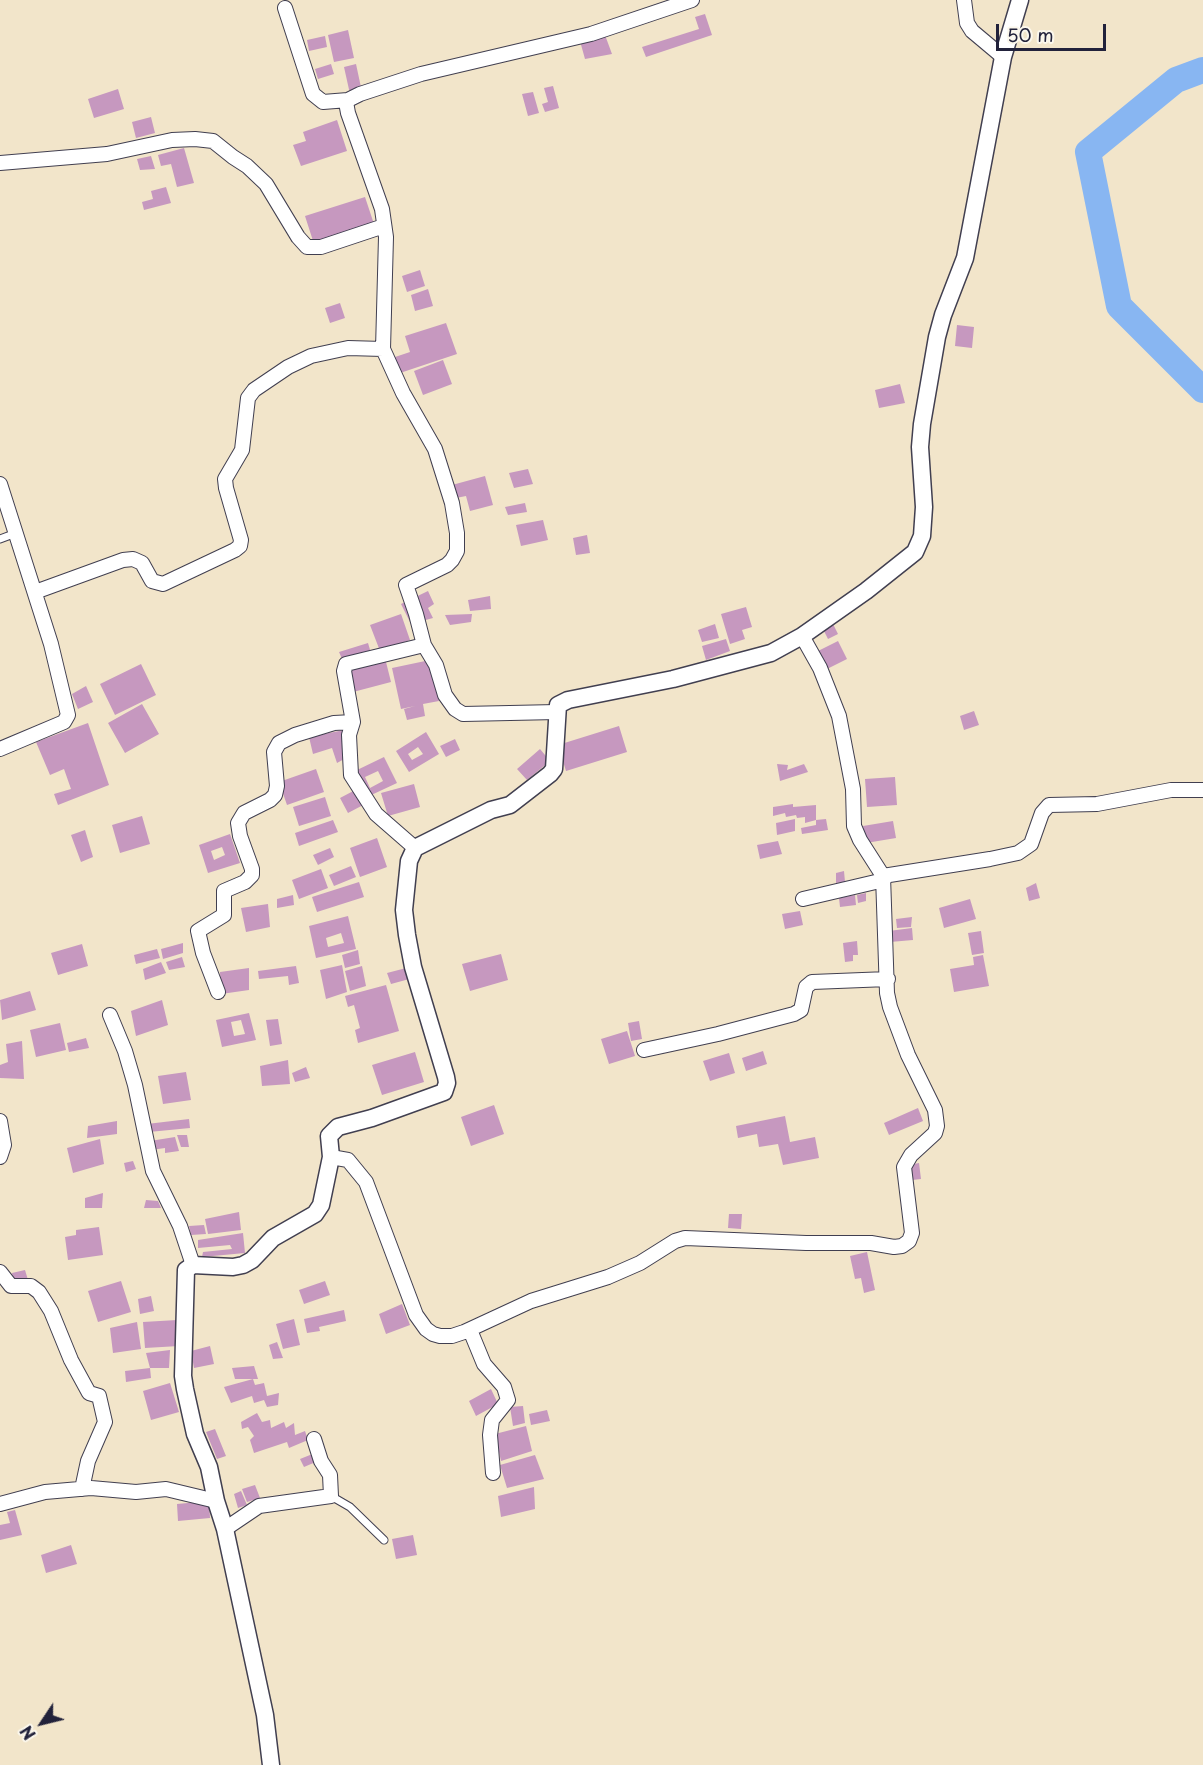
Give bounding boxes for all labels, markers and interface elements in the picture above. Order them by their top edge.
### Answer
scale bar [999,12,1108,50]
text: 50 m [1007,21,1054,48]
north arrow [12,1693,72,1753]
text: N [14,1721,41,1745]

